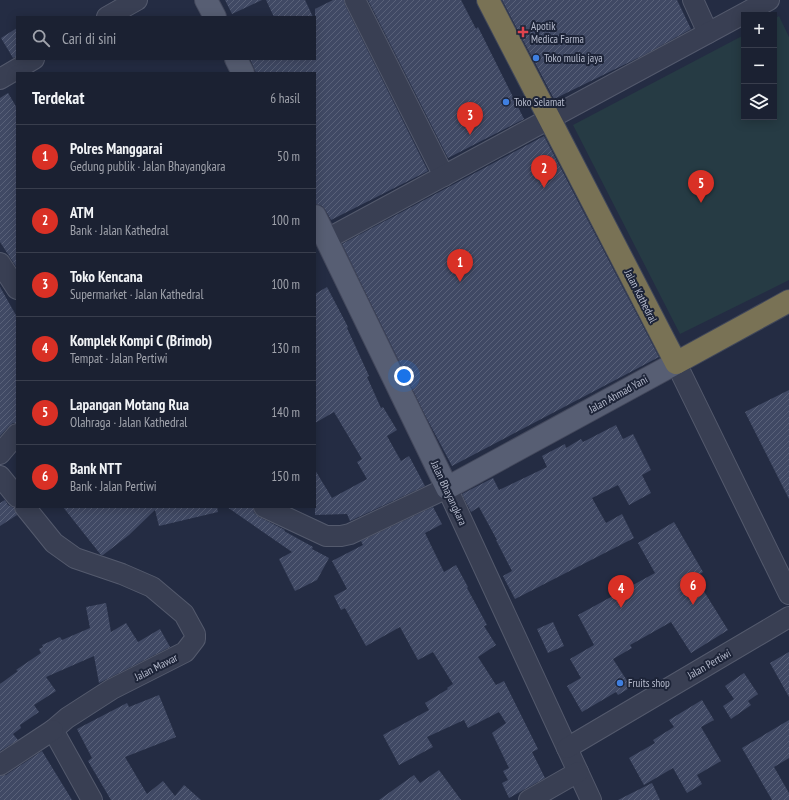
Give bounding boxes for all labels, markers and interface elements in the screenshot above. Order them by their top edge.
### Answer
map controls [741,12,777,120]
button: + [741,12,777,48]
search box [16,16,316,60]
place label: Apotik Medica Farma [531,19,584,46]
icon: search [30,27,52,49]
marker: Apotik Medica Farma [518,27,528,37]
text: Cari di sini [62,29,116,48]
button: − [741,48,777,84]
place label: Toko mulia jaya [544,51,603,65]
marker: Toko mulia jaya [531,53,541,63]
button: layers [741,84,777,120]
text: Terdekat [32,87,84,109]
text: 6 hasil [270,90,300,107]
place label: Toko Selamat [514,95,565,109]
marker: Toko Selamat [501,97,511,107]
pin: 3 [457,102,483,135]
text: Polres Manggarai [70,139,163,158]
text: 1 [42,148,48,165]
text: 50 m [277,148,300,165]
pin: 2 [531,155,557,188]
text: Gedung publik · Jalan Bhayangkara [70,158,225,175]
pin: 5 [688,170,714,203]
text: ATM [70,203,94,222]
text: 2 [42,212,48,229]
text: 100 m [271,212,300,229]
text: Bank · Jalan Kathedral [70,222,169,239]
pin: 1 [447,249,473,282]
street label: Jalan Kathedral [621,266,661,325]
text: Toko Kencana [70,267,143,286]
text: 3 [42,276,48,293]
text: 100 m [271,276,300,293]
text: Supermarket · Jalan Kathedral [70,286,204,303]
text: Komplek Kompi C (Brimob) [70,331,212,350]
text: 4 [42,340,48,357]
text: 130 m [271,340,300,357]
text: Tempat · Jalan Pertiwi [70,350,168,367]
your location [394,366,414,386]
street label: Jalan Ahmad Yani [585,372,650,416]
text: Lapangan Motang Rua [70,395,189,414]
text: 5 [42,404,48,421]
text: 140 m [271,404,300,421]
text: Olahraga · Jalan Kathedral [70,414,187,431]
street label: Jalan Bhayangkara [427,458,470,528]
text: Bank NTT [70,459,122,478]
text: 6 [42,468,48,485]
text: 150 m [271,468,300,485]
text: Bank · Jalan Pertiwi [70,478,157,495]
pin: 6 [680,572,706,605]
pin: 4 [608,575,634,608]
street label: Jalan Pertiwi [684,646,733,683]
street label: Jalan Mawar [131,650,180,684]
place label: Fruits shop [628,676,670,690]
marker: Fruits shop [615,678,625,688]

